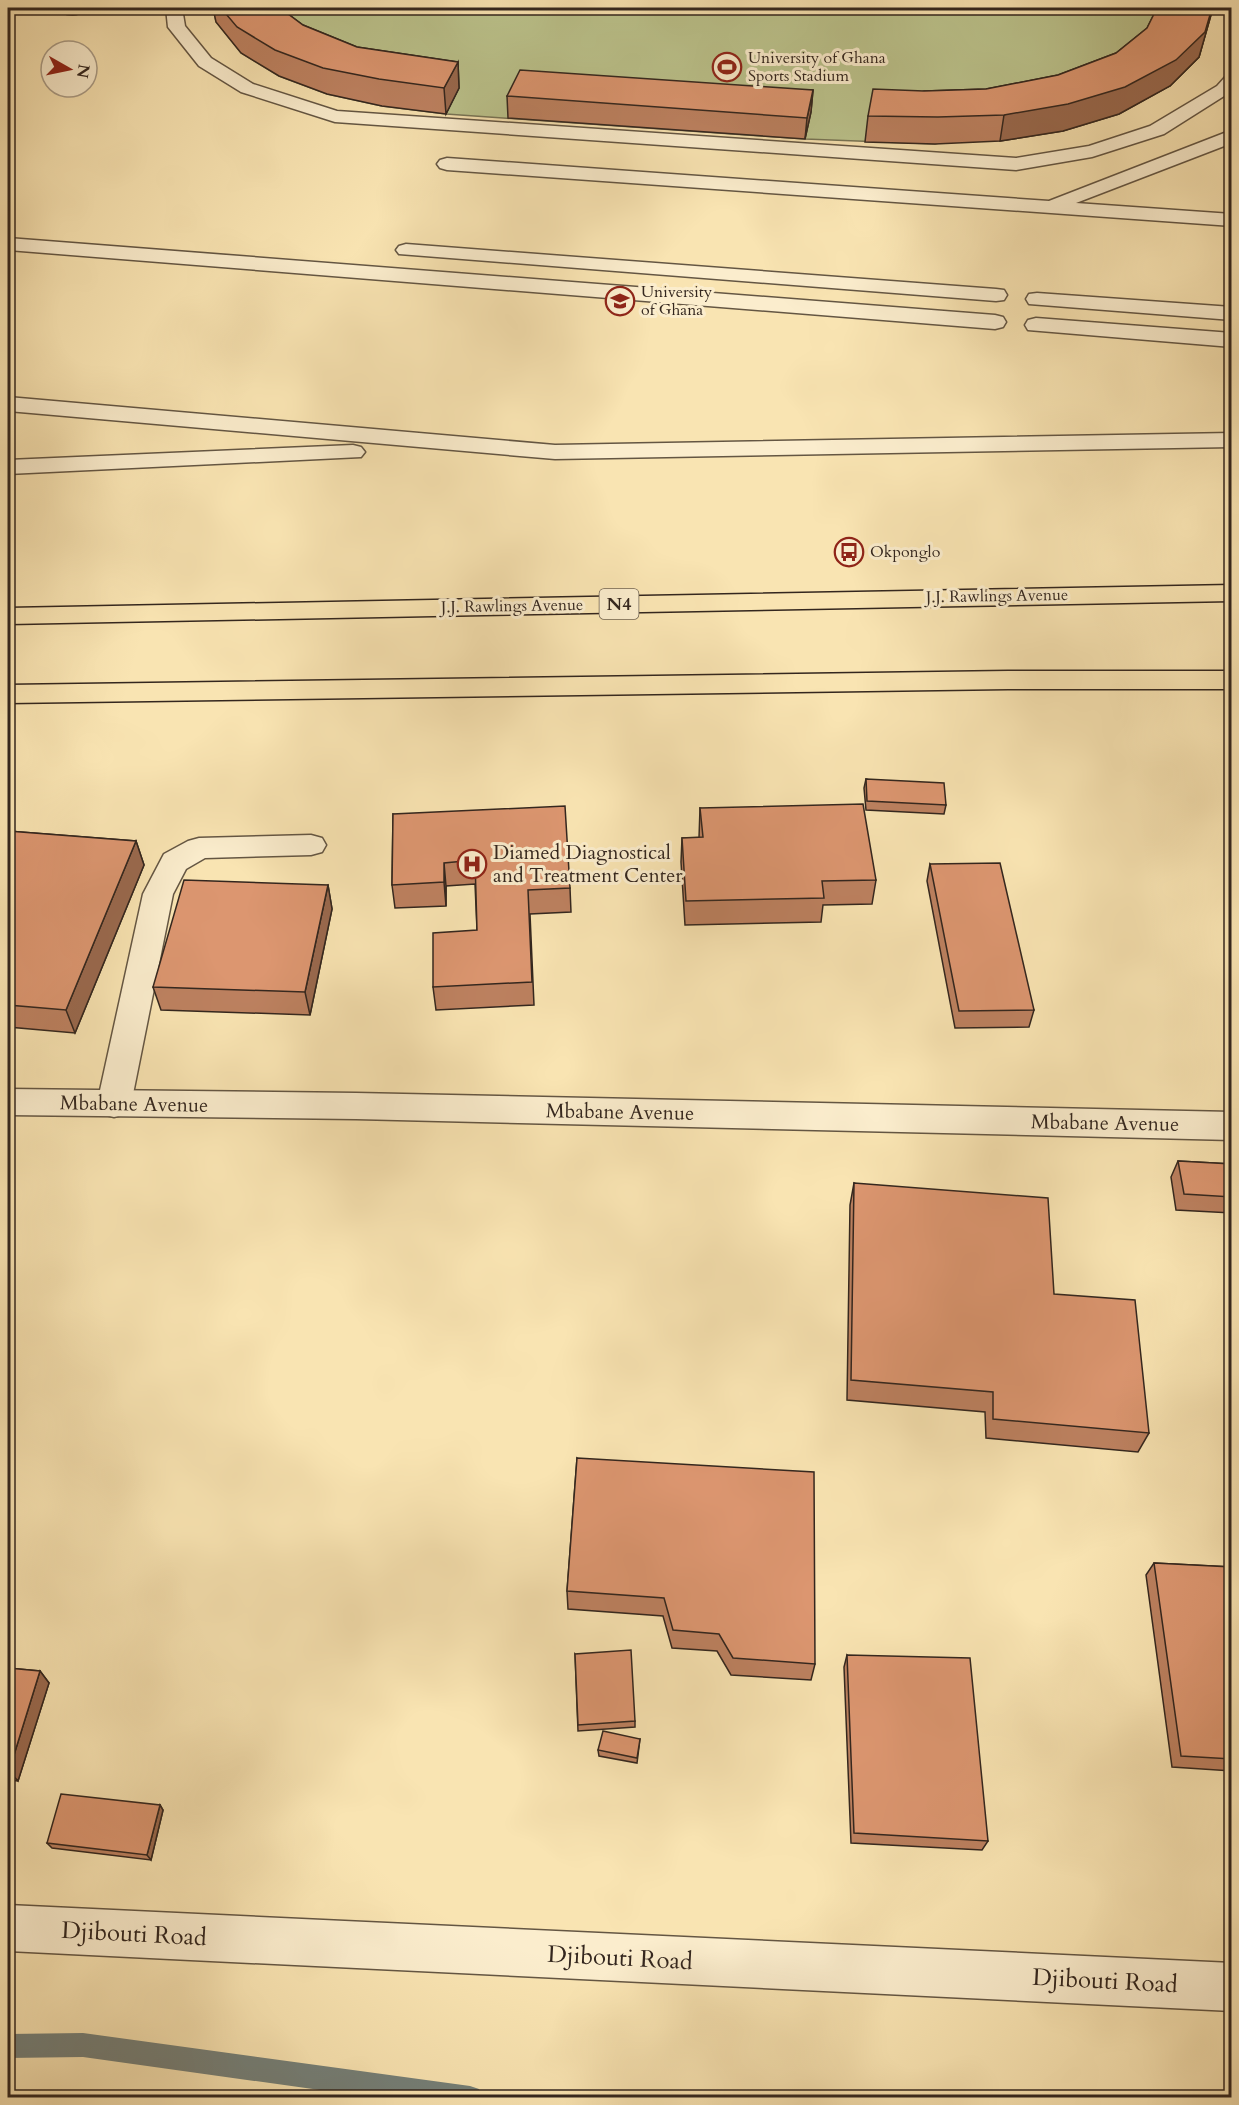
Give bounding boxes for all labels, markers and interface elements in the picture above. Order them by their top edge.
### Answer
north arrow [39,39,99,99]
place label: University of Ghana Sports Stadium [748,47,886,87]
sports icon: University of Ghana Sports Stadium [711,51,743,83]
text: N [71,63,95,80]
place label: University of Ghana [641,281,713,321]
school or university icon: University of Ghana [604,285,636,317]
bus stop icon: Okponglo [833,536,865,568]
place label: Okponglo [870,541,941,563]
street label: J.J. Rawlings Avenue [924,584,1068,608]
road number: N4 [600,589,638,619]
street label: J.J. Rawlings Avenue [439,594,583,618]
place label: Diamed Diagnostical and Treatment Center [493,839,683,889]
hospital icon: Diamed Diagnostical and Treatment Center [456,848,488,880]
street label: Mbabane Avenue [60,1089,208,1119]
street label: Mbabane Avenue [546,1097,694,1127]
street label: Mbabane Avenue [1031,1108,1179,1138]
street label: Djibouti Road [60,1914,208,1954]
street label: Djibouti Road [546,1938,694,1978]
street label: Djibouti Road [1031,1961,1179,2001]

